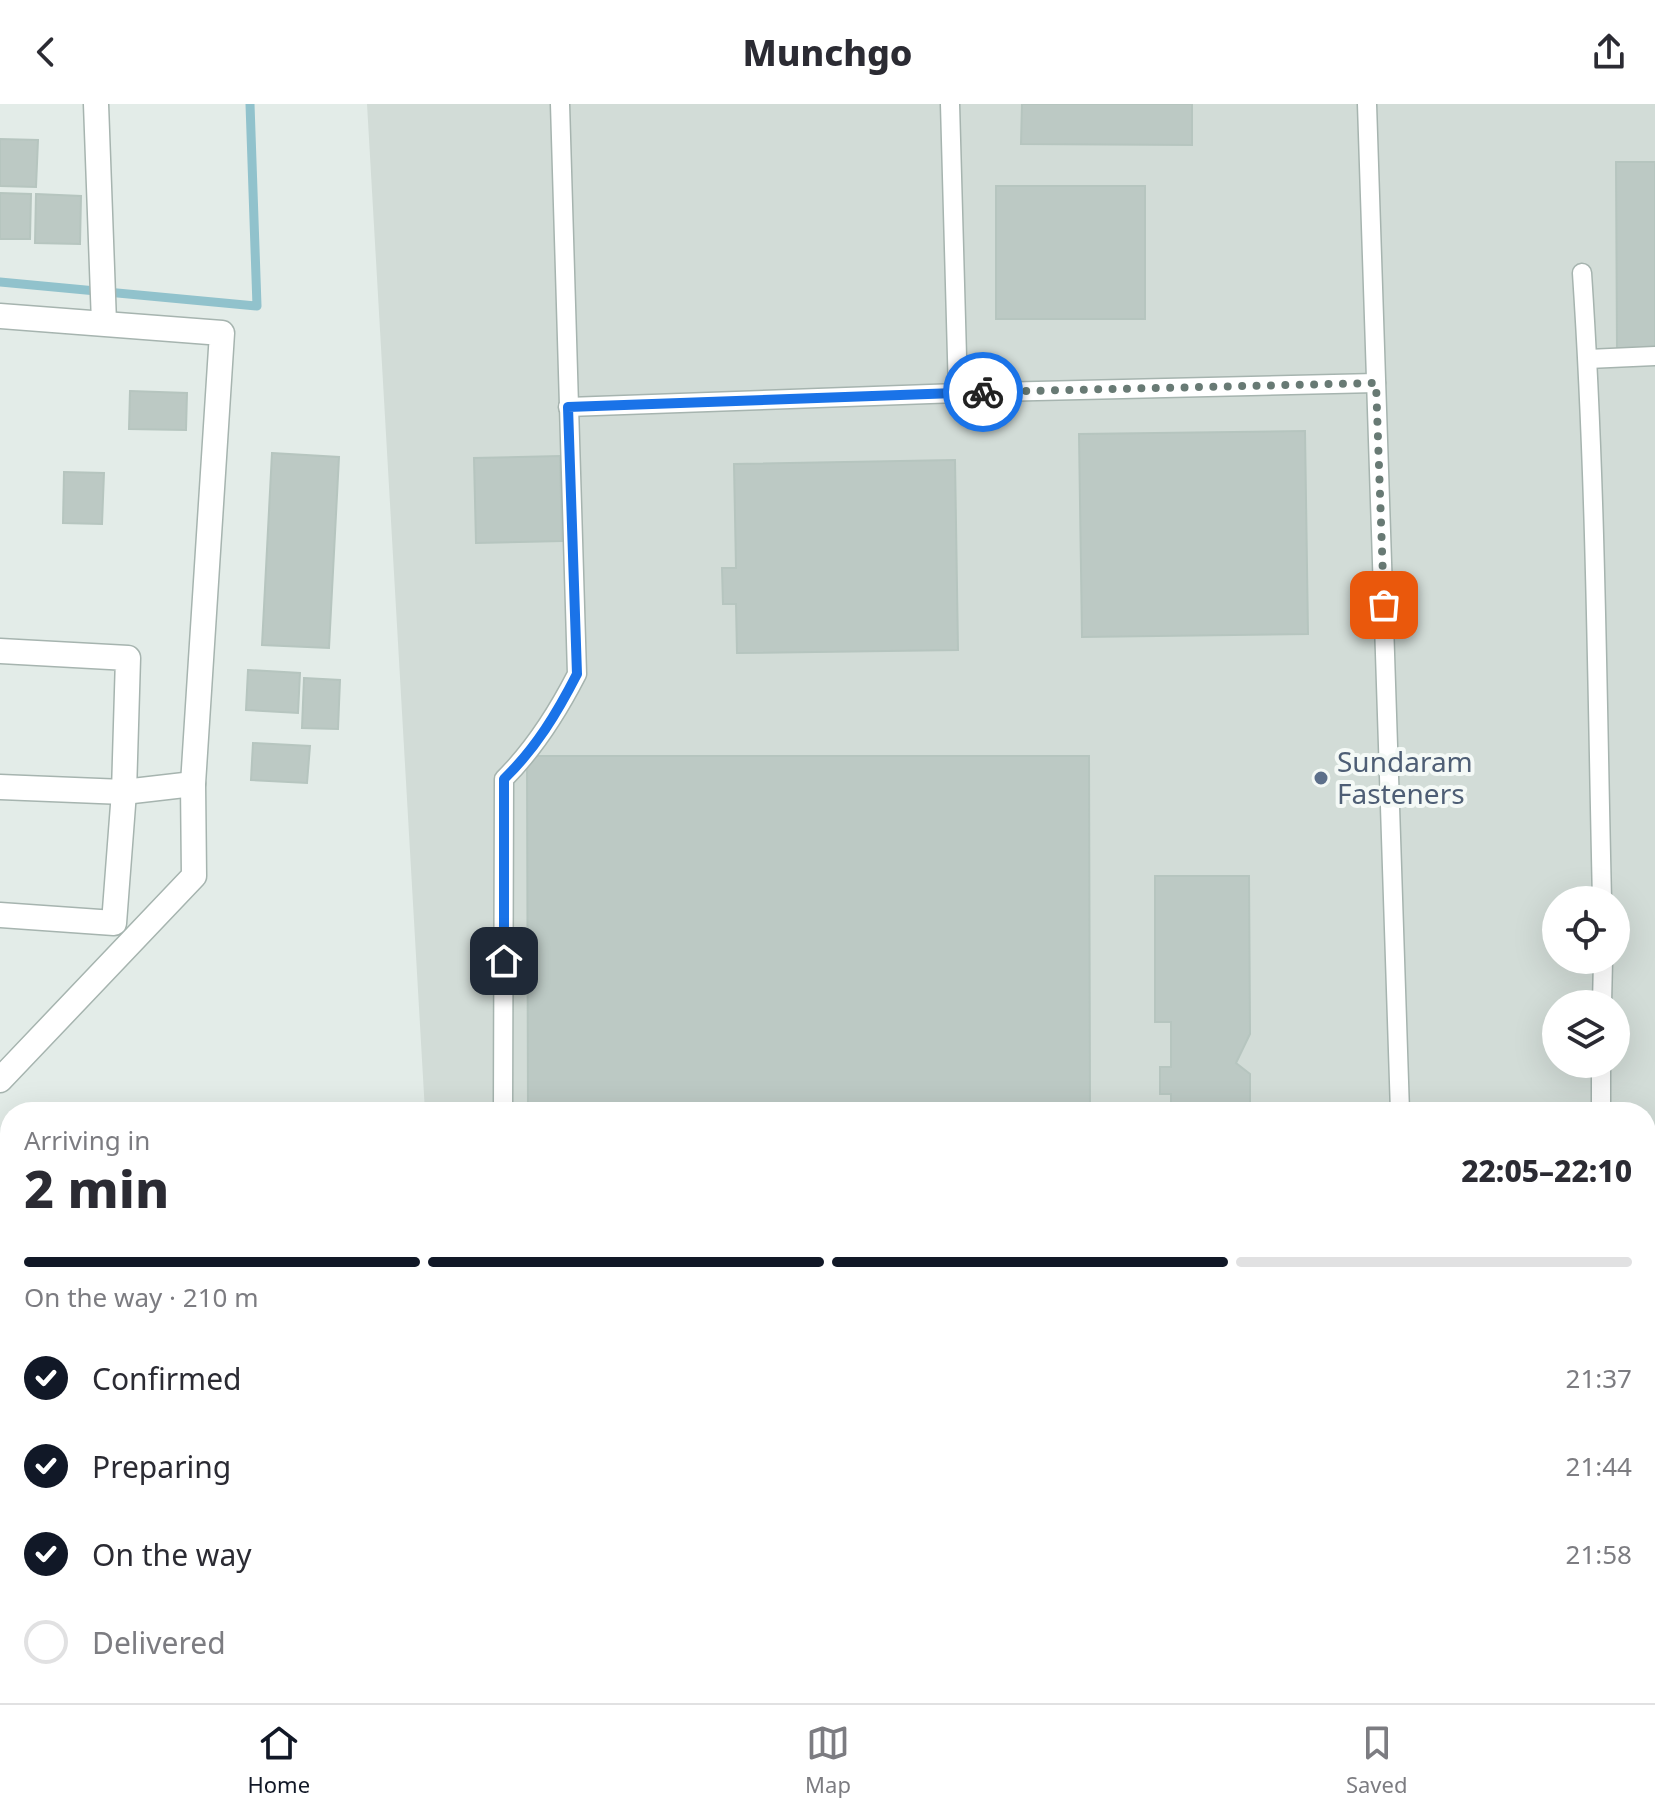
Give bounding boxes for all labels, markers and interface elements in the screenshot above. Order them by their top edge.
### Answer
text: Munchgo [742,28,913,77]
icon: back [24,30,68,74]
icon: share [1587,30,1631,74]
courier [943,352,1023,432]
icon: bike [961,370,1005,414]
pin [1350,571,1418,639]
icon: bag [1362,583,1406,627]
place label: Sundaram Fasteners [1337,742,1473,812]
marker: Sundaram Fasteners [1312,769,1330,787]
map controls [1542,886,1630,1078]
button: locate [1542,886,1630,974]
pin [470,927,538,995]
icon: home [482,939,526,983]
button: layers [1542,990,1630,1078]
text: Arriving in [24,1122,150,1158]
text: 22:05–22:10 [1461,1150,1632,1191]
text: 2 min [24,1152,169,1223]
text: On the way · 210 m [24,1279,258,1315]
icon: check [24,1356,68,1400]
text: Confirmed [92,1358,242,1399]
text: 21:37 [1566,1360,1632,1396]
icon: check [24,1444,68,1488]
text: Preparing [92,1446,231,1487]
text: 21:44 [1566,1448,1632,1484]
icon: check [24,1532,68,1576]
text: On the way [92,1534,252,1575]
text: 21:58 [1566,1536,1632,1572]
text: Delivered [92,1622,226,1663]
tab: Home [248,1721,310,1799]
tab: Map [805,1721,851,1799]
tab: Saved [1346,1721,1407,1799]

